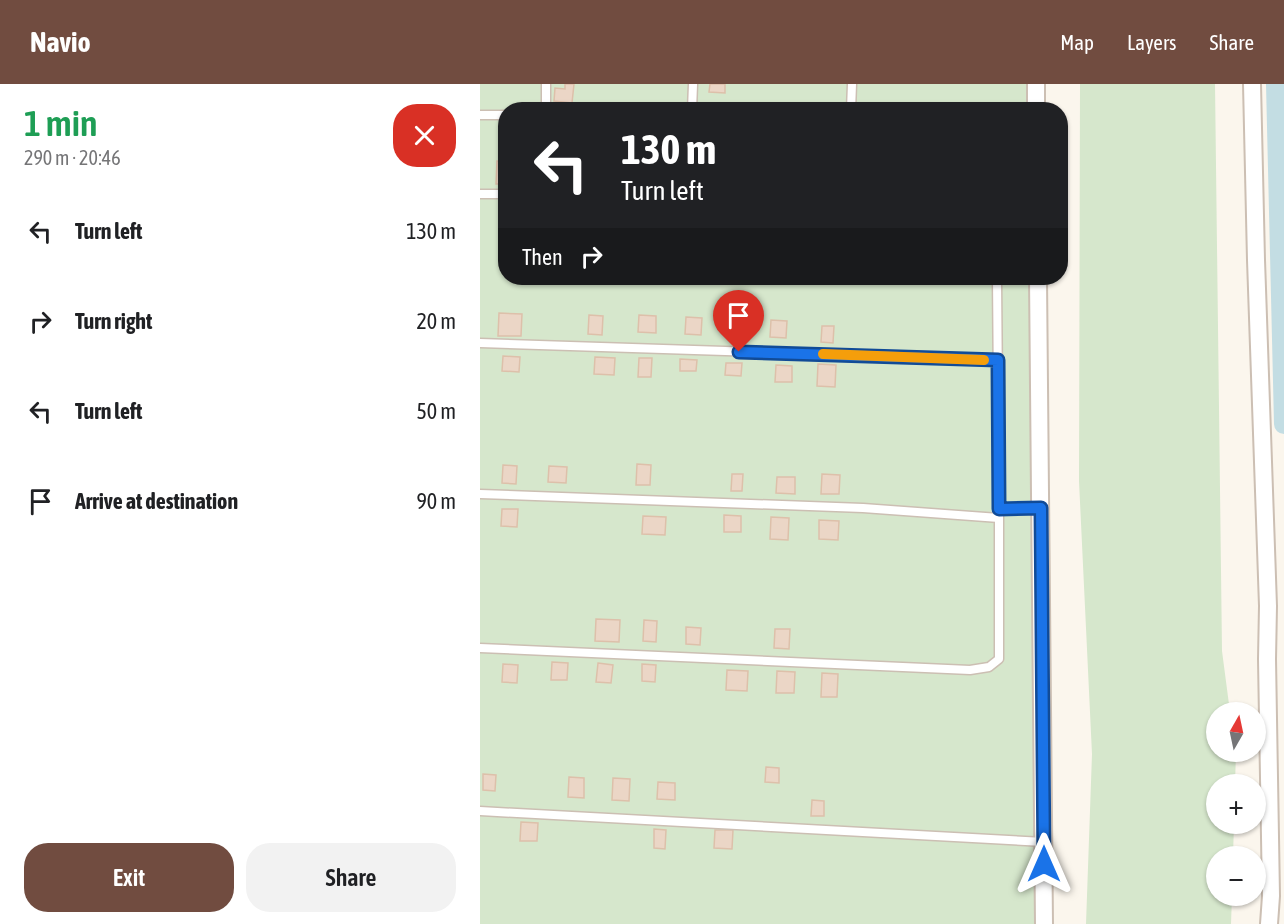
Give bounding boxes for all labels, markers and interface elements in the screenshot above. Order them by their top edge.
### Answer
text: Navio [30,26,91,58]
text: Map [1060,30,1094,54]
text: Layers [1127,30,1177,54]
text: Share [1210,30,1254,54]
text: 1 min [24,102,98,144]
button: close [393,104,456,167]
text: 130 m [621,125,716,173]
icon: left [522,126,600,204]
text: 290 m · 20:46 [24,146,121,169]
text: Turn left [621,175,704,206]
icon: left [24,215,57,248]
text: Turn left [75,218,142,244]
text: 130 m [406,218,456,244]
icon: right [575,240,608,273]
text: Then [522,244,563,270]
pin [713,290,764,352]
icon: arrive [722,299,755,332]
icon: right [24,305,57,338]
text: Turn right [75,308,152,334]
text: 20 m [416,308,456,334]
icon: left [24,395,57,428]
text: Turn left [75,398,142,424]
text: 50 m [416,398,456,424]
icon: arrive [24,485,57,518]
text: Arrive at destination [75,488,238,514]
text: 90 m [416,488,456,514]
north arrow [1206,702,1266,762]
map controls [1206,702,1266,906]
button: + [1206,774,1266,834]
position arrow [1012,832,1076,896]
button: Exit [24,843,234,912]
button: Share [246,843,456,912]
button: − [1206,846,1266,906]

